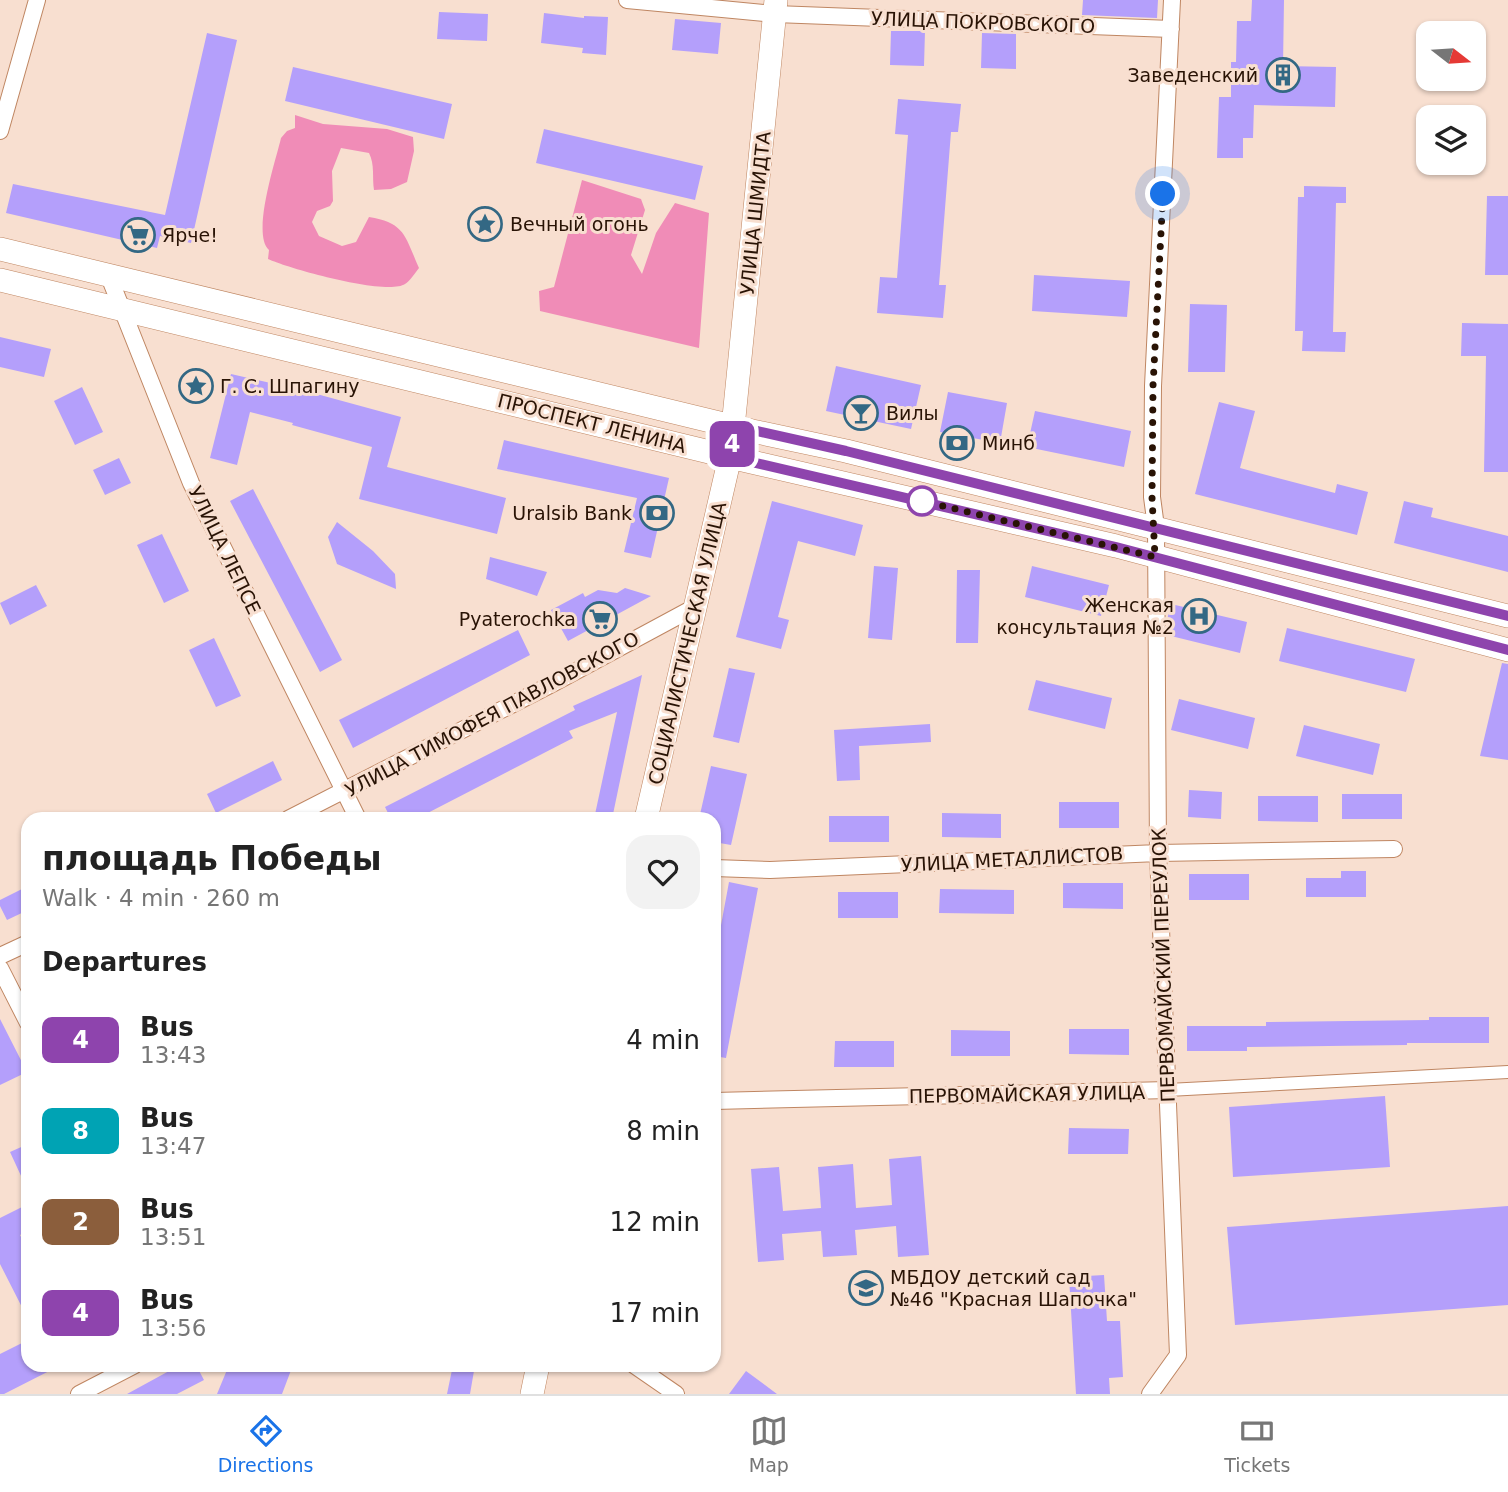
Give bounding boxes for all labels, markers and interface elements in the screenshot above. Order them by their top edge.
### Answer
street label: УЛИЦА ПОКРОВСКОГО [871,7,1095,37]
north arrow [1416,21,1486,91]
map controls [1416,21,1486,175]
building icon: Заведенский [1264,56,1302,94]
place label: Заведенский [1127,64,1258,86]
button: layers [1416,105,1486,175]
street label: УЛИЦА ШМИДТА [735,130,775,296]
your location [1145,176,1180,211]
place icon: Вечный огонь [466,205,504,243]
place label: Вечный огонь [510,213,649,235]
supermarket icon: Ярче! [119,216,157,254]
place label: Ярче! [162,224,218,246]
place icon: Г. С. Шпагину [177,367,215,405]
place label: Г. С. Шпагину [220,375,359,397]
street label: ПРОСПЕКТ ЛЕНИНА [495,389,689,457]
bar icon: Вилы [842,394,880,432]
place label: Вилы [886,402,939,424]
line badge: 4 [709,421,755,467]
bank icon: Минб [938,424,976,462]
text: 4 [724,430,740,458]
place label: Минб [982,432,1035,454]
street label: УЛИЦА ЛЕПСЕ [184,482,266,618]
unlabelled marker [907,486,937,516]
bank icon: Uralsib Bank [638,494,676,532]
street label: СОЦИАЛИСТИЧЕСКАЯ УЛИЦА [644,499,730,787]
place label: Uralsib Bank [512,502,632,524]
place label: Женская консультация №2 [996,594,1174,638]
hospital icon: Женская консультация №2 [1180,597,1218,635]
supermarket icon: Pyaterochka [581,600,619,638]
place label: Pyaterochka [459,608,576,630]
street label: УЛИЦА ТИМОФЕЯ ПАВЛОВСКОГО [341,627,643,801]
street label: ПЕРВОМАЙСКИЙ ПЕРЕУЛОК [1147,827,1179,1103]
button: heart [626,835,700,909]
text: площадь Победы [42,839,382,878]
street label: УЛИЦА МЕТАЛЛИСТОВ [900,842,1124,876]
text: Walk · 4 min · 260 m [42,885,280,911]
text: Departures [42,947,207,977]
text: Bus [140,1012,194,1042]
text: 4 min [626,1025,700,1055]
text: 4 [72,1026,89,1054]
text: 13:43 [140,1042,206,1068]
street label: ПЕРВОМАЙСКАЯ УЛИЦА [909,1081,1145,1107]
text: Bus [140,1103,194,1133]
text: 8 min [626,1116,700,1146]
text: 8 [72,1117,89,1145]
text: 13:47 [140,1133,206,1159]
text: Bus [140,1194,194,1224]
text: 12 min [610,1207,700,1237]
text: 2 [72,1208,89,1236]
text: 13:51 [140,1224,206,1250]
place label: МБДОУ детский сад №46 "Красная Шапочка" [890,1266,1137,1310]
school or university icon: МБДОУ детский сад №46 "Красная Шапочка" [847,1269,885,1307]
text: Bus [140,1285,194,1315]
text: 17 min [610,1298,700,1328]
text: 4 [72,1299,89,1327]
text: 13:56 [140,1315,206,1341]
tab: Directions [218,1412,313,1476]
tab: Map [749,1412,789,1476]
tab: Tickets [1224,1412,1290,1476]

